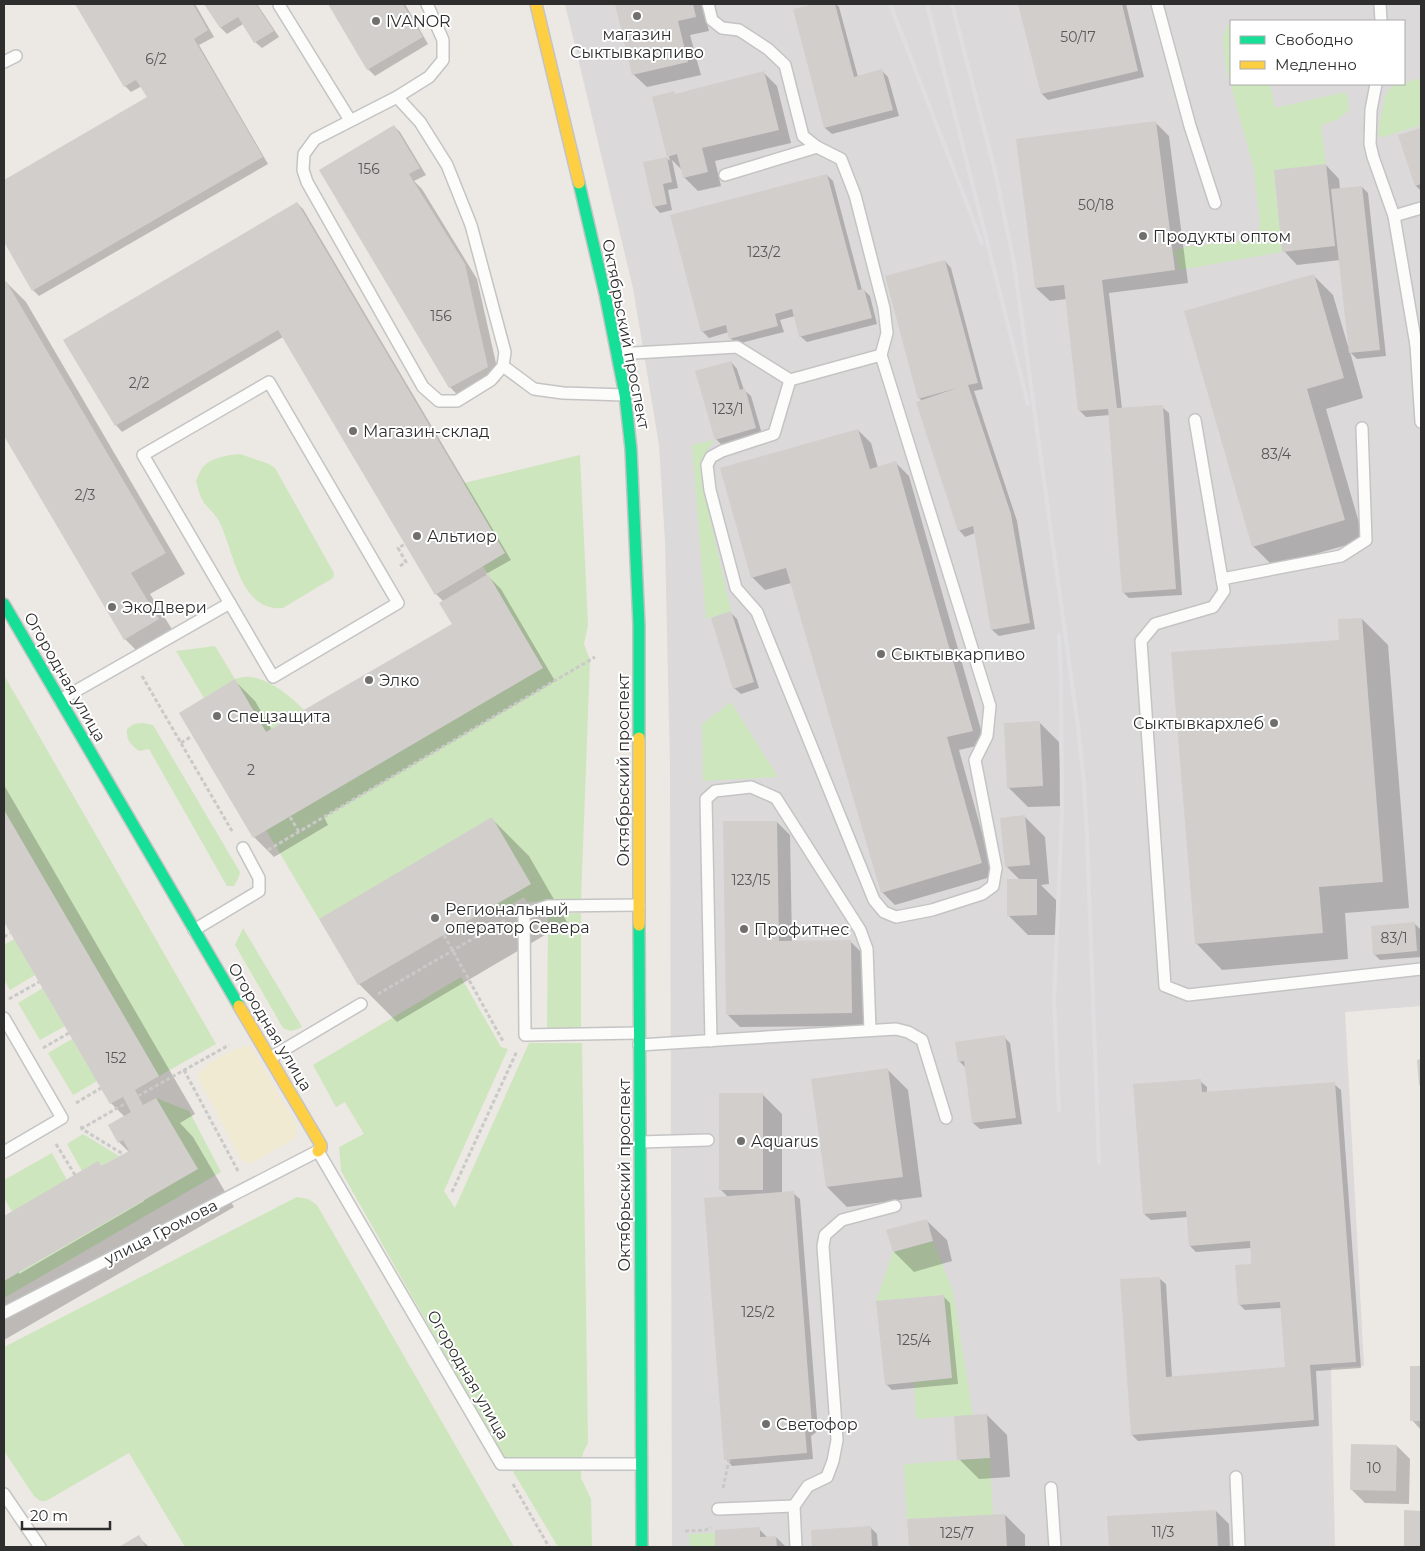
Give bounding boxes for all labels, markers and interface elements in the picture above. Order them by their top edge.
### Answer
marker: магазин Сыктывкарпиво [631,10,643,22]
place label: IVANOR [386,12,451,31]
marker: IVANOR [370,15,382,27]
legend [1230,20,1405,85]
place label: магазин Сыктывкарпиво [570,25,704,62]
house number: 50/17 [1060,28,1096,46]
text: Свободно [1275,30,1353,49]
house number: 6/2 [145,50,167,68]
text: Медленно [1275,55,1357,74]
house number: 156 [358,160,380,178]
house number: 50/18 [1078,196,1114,214]
place label: Продукты оптом [1153,227,1291,246]
marker: Продукты оптом [1137,230,1149,242]
street label: Октябрьский проспект [598,237,654,431]
house number: 123/2 [747,243,781,261]
house number: 156 [430,307,452,325]
house number: 2/2 [129,374,149,392]
house number: 123/1 [712,400,744,418]
place label: Магазин-склад [363,422,489,441]
marker: Магазин-склад [347,425,359,437]
house number: 83/4 [1261,445,1292,463]
house number: 2/3 [75,486,95,504]
place label: Альтиор [427,527,497,546]
marker: Альтиор [411,530,423,542]
place label: ЭкоДвери [122,598,207,617]
marker: ЭкоДвери [106,601,118,613]
street label: Огородная улица [20,609,110,745]
place label: Сыктывкарпиво [891,645,1025,664]
marker: Сыктывкарпиво [875,648,887,660]
place label: Элко [379,671,419,690]
street label: Октябрьский проспект [614,673,633,867]
marker: Элко [363,674,375,686]
place label: Спецзащита [227,707,331,726]
marker: Спецзащита [211,710,223,722]
place label: Сыктывкархлеб [1133,714,1264,733]
marker: Сыктывкархлеб [1268,717,1280,729]
house number: 2 [247,761,255,779]
house number: 123/15 [732,871,771,889]
place label: Региональный оператор Севера [445,900,589,937]
marker: Региональный оператор Севера [429,912,441,924]
place label: Профитнес [754,920,849,939]
marker: Профитнес [738,923,750,935]
house number: 83/1 [1381,929,1408,947]
street label: Огородная улица [224,959,316,1095]
house number: 152 [106,1049,126,1067]
street label: Октябрьский проспект [615,1078,634,1272]
place label: Aquarus [751,1132,819,1151]
marker: Aquarus [735,1135,747,1147]
street label: улица Громова [100,1195,221,1269]
house number: 125/2 [741,1303,775,1321]
street label: Огородная улица [423,1307,513,1443]
house number: 125/4 [897,1331,932,1349]
place label: Светофор [776,1415,858,1434]
marker: Светофор [760,1418,772,1430]
house number: 10 [1367,1459,1381,1477]
scale bar [22,1498,110,1530]
text: 20 m [30,1506,68,1525]
house number: 11/3 [1152,1523,1174,1541]
house number: 125/7 [940,1524,974,1542]

